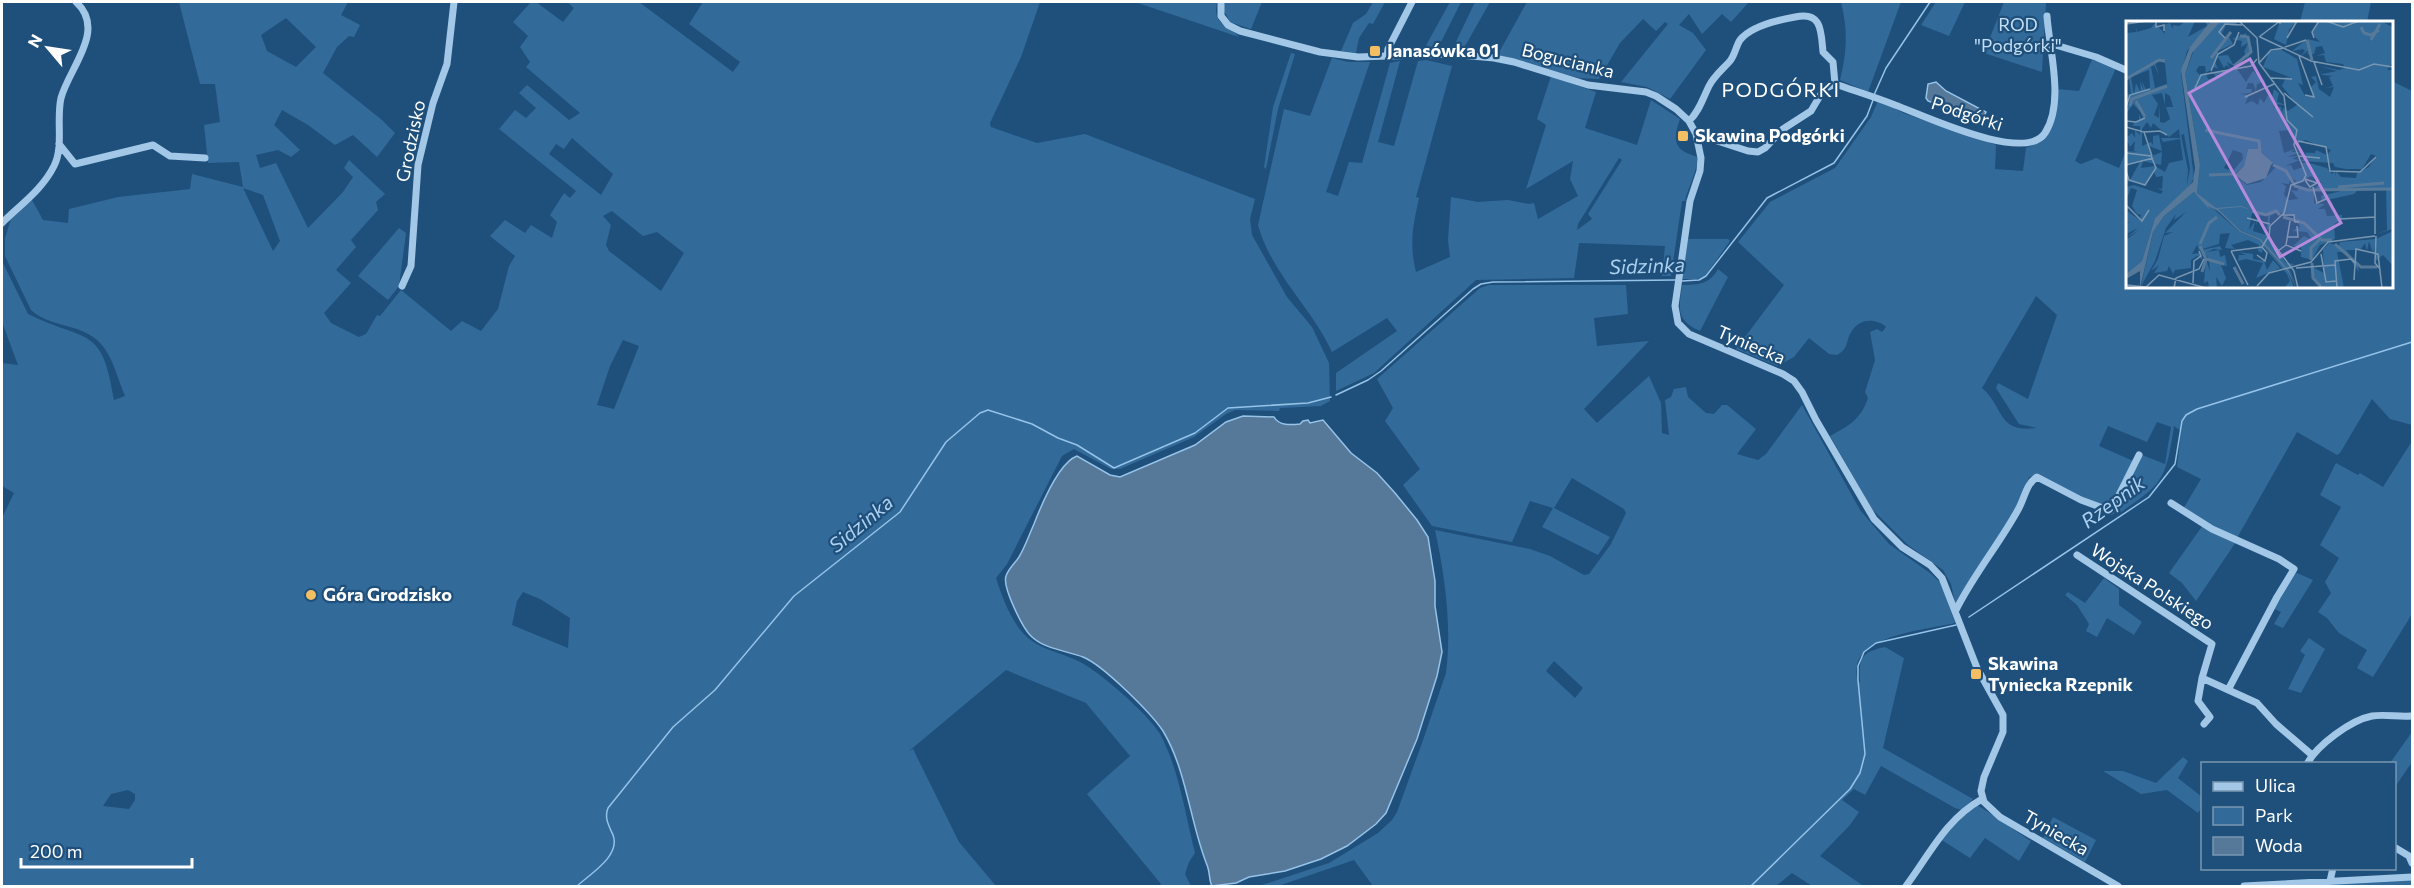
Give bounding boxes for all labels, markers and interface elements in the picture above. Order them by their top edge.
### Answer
park label: ROD "Podgórki" [1974,13,2062,56]
north arrow [18,18,78,78]
inset map [2126,21,2393,288]
text: N [23,31,46,50]
street label: Bogucianka [1520,38,1617,82]
place label: Janasówka 01 [1387,39,1499,61]
marker: Janasówka 01 [1368,44,1382,58]
district label: PODGÓRKI [1721,77,1841,101]
street label: Podgórki [1929,91,2006,135]
street label: Grodzisko [391,98,429,184]
place label: Skawina Podgórki [1695,124,1845,146]
marker: Skawina Podgórki [1676,129,1690,143]
water label: Sidzinka [1608,252,1685,278]
street label: Tyniecka [1714,320,1789,368]
water label: Rzepnik [2076,469,2150,532]
water label: Sidzinka [823,490,897,557]
street label: Wojska Polskiego [2087,538,2218,634]
place label: Góra Grodzisko [323,583,452,605]
marker: Góra Grodzisko [304,588,318,602]
place label: Skawina Tyniecka Rzepnik [1988,652,2134,695]
marker: Skawina Tyniecka Rzepnik [1969,667,1983,681]
legend [2201,762,2396,870]
text: Ulica [2255,774,2296,796]
text: Park [2255,804,2293,826]
street label: Tyniecka [2020,805,2093,860]
scale bar [21,831,192,869]
text: Woda [2255,834,2303,856]
text: 200 m [30,840,83,862]

